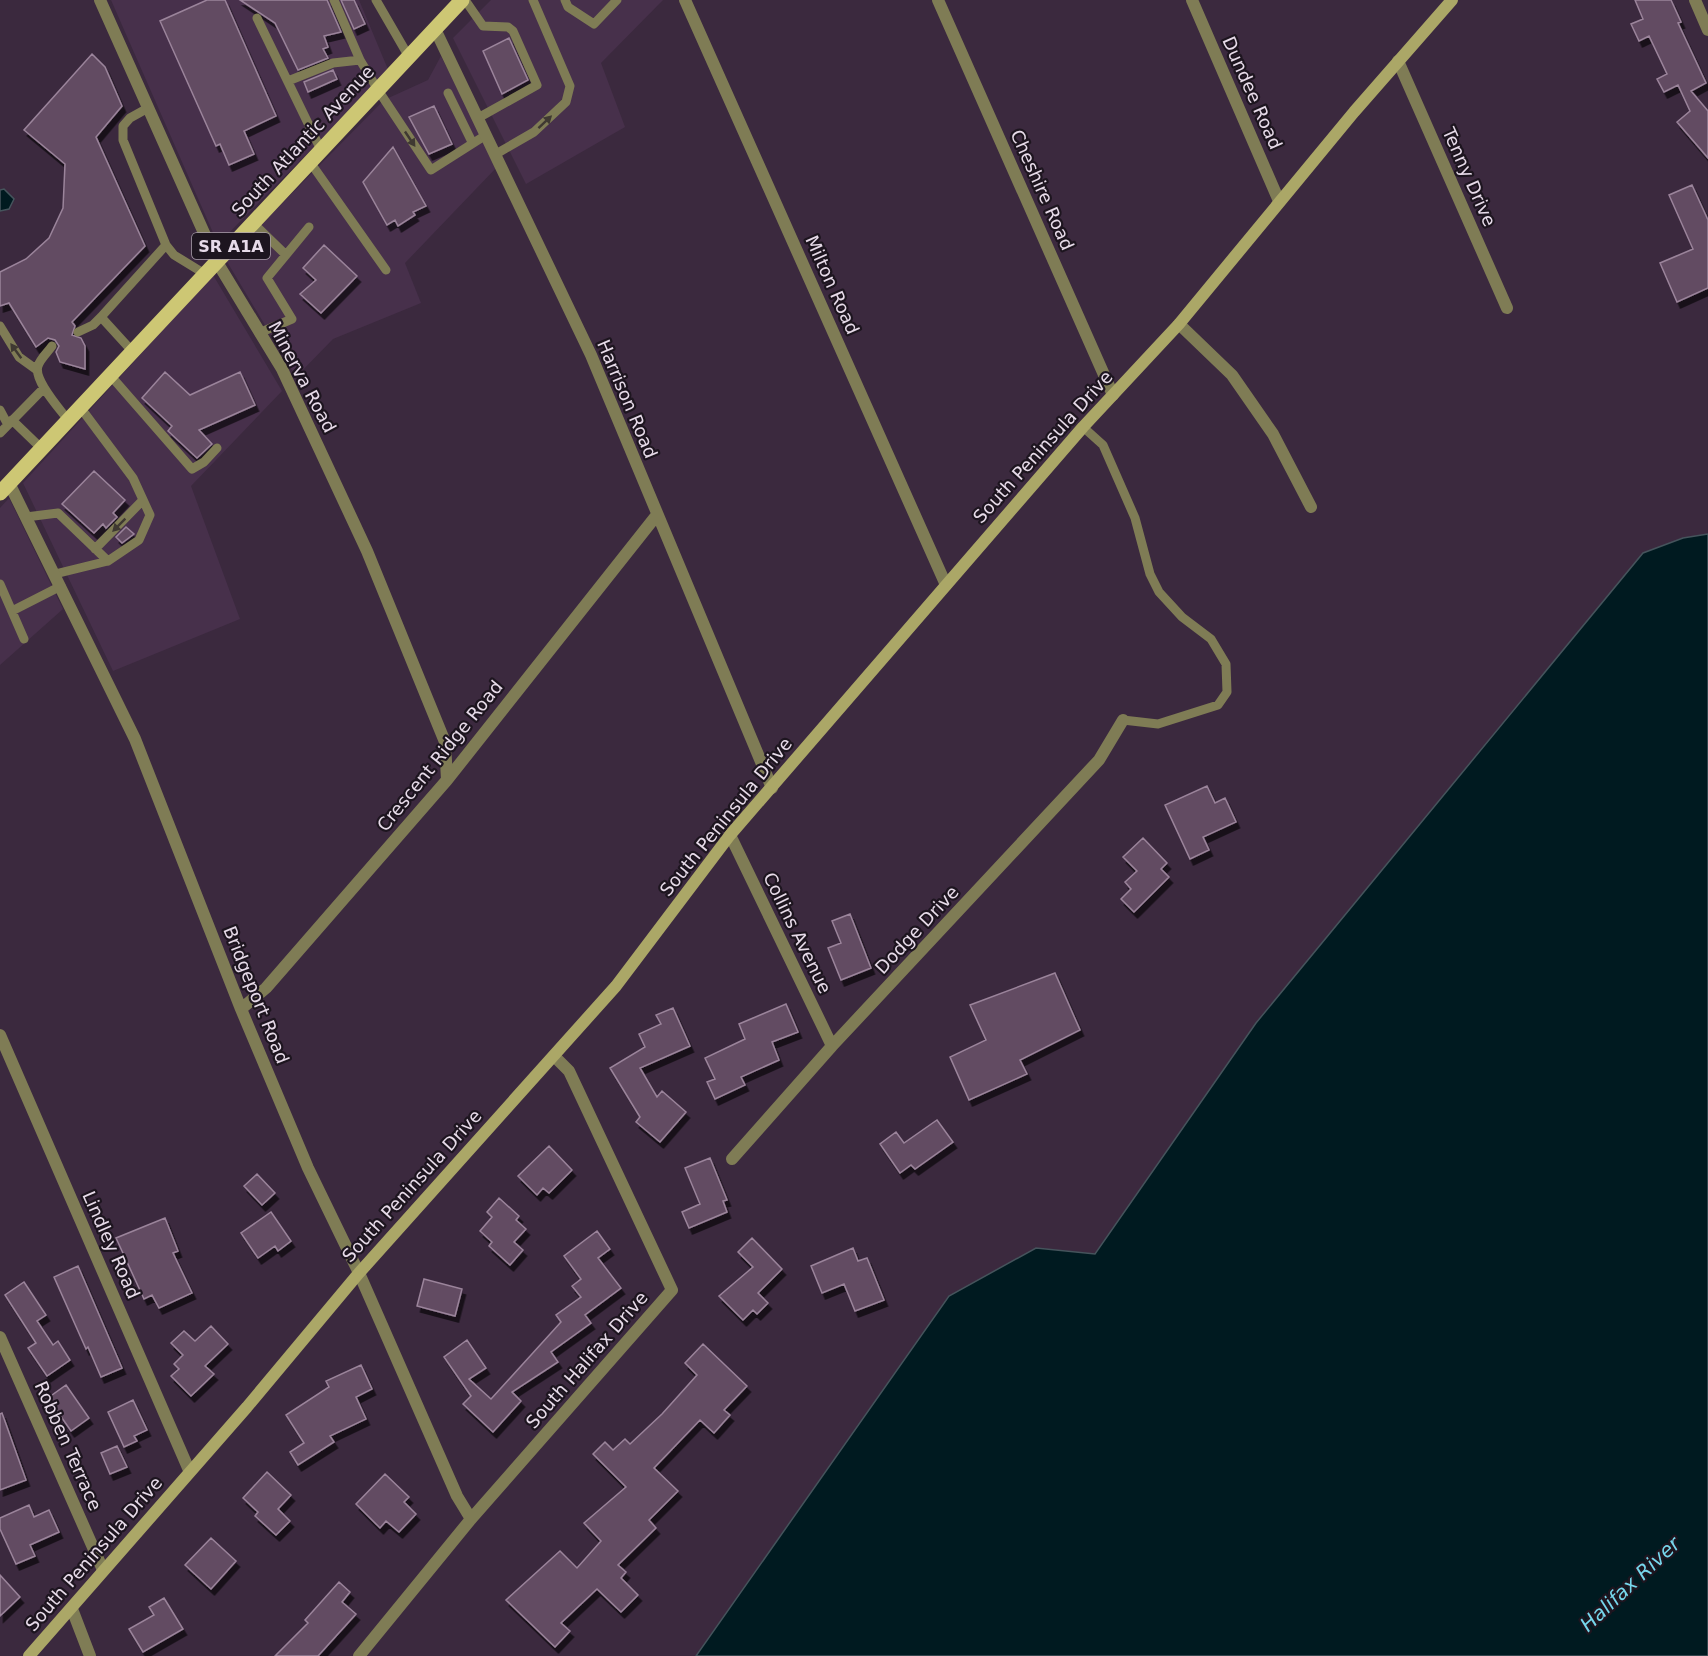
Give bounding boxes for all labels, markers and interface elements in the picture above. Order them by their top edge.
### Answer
street label: Dundee Road [1218,33,1287,152]
street label: South Atlantic Avenue [227,61,378,221]
one-way arrow [537,116,551,130]
street label: Tenny Drive [1438,123,1501,230]
street label: Cheshire Road [1006,126,1078,253]
one-way arrow [404,131,415,147]
street label: Milton Road [801,232,864,337]
road number: SR A1A [192,233,270,259]
street label: Minerva Road [264,318,341,436]
street label: Harrison Road [593,336,662,461]
one-way arrow [10,343,22,359]
street label: South Peninsula Drive [969,366,1117,527]
one-way arrow [113,517,127,531]
street label: Crescent Ridge Road [372,676,507,835]
street label: South Peninsula Drive [655,733,796,900]
street label: Collins Avenue [759,869,836,997]
street label: Dodge Drive [871,881,963,978]
street label: Bridgeport Road [219,923,294,1067]
street label: South Peninsula Drive [338,1105,486,1266]
street label: Lindley Road [78,1188,145,1302]
street label: South Halifax Drive [522,1287,652,1432]
street label: Robben Terrace [31,1378,106,1514]
street label: South Peninsula Drive [21,1472,166,1635]
water label: Halifax River [1575,1530,1686,1636]

